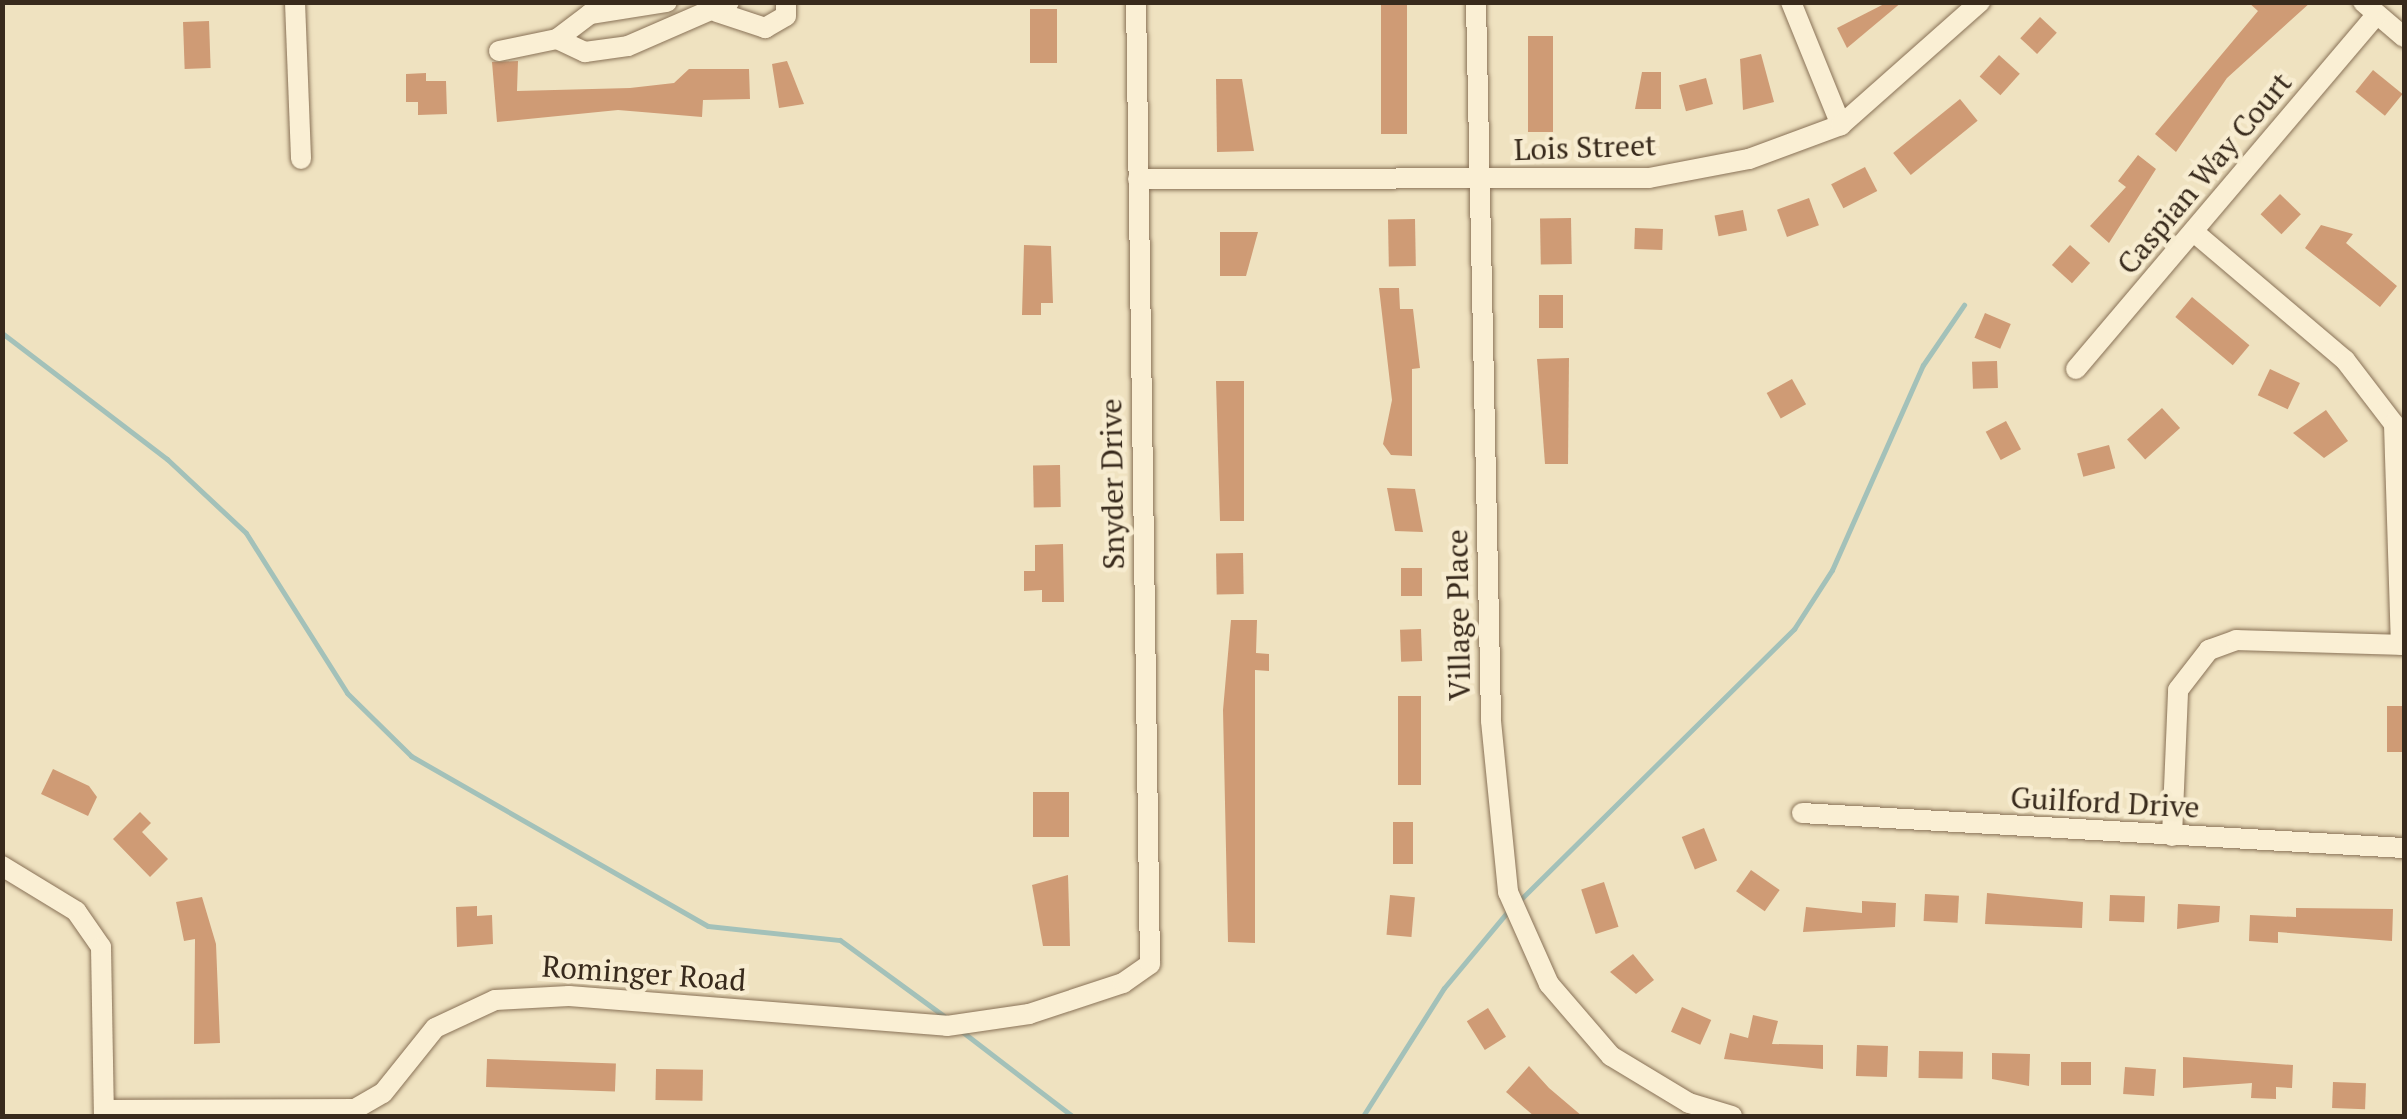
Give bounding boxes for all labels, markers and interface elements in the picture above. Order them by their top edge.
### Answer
street label: Caspian Way Court [2109,65,2299,281]
street label: Lois Street [1513,127,1657,167]
street label: Snyder Drive [1093,398,1131,570]
street label: Village Place [1439,529,1477,701]
street label: Guilford Drive [2010,779,2200,825]
street label: Rominger Road [541,948,747,998]

